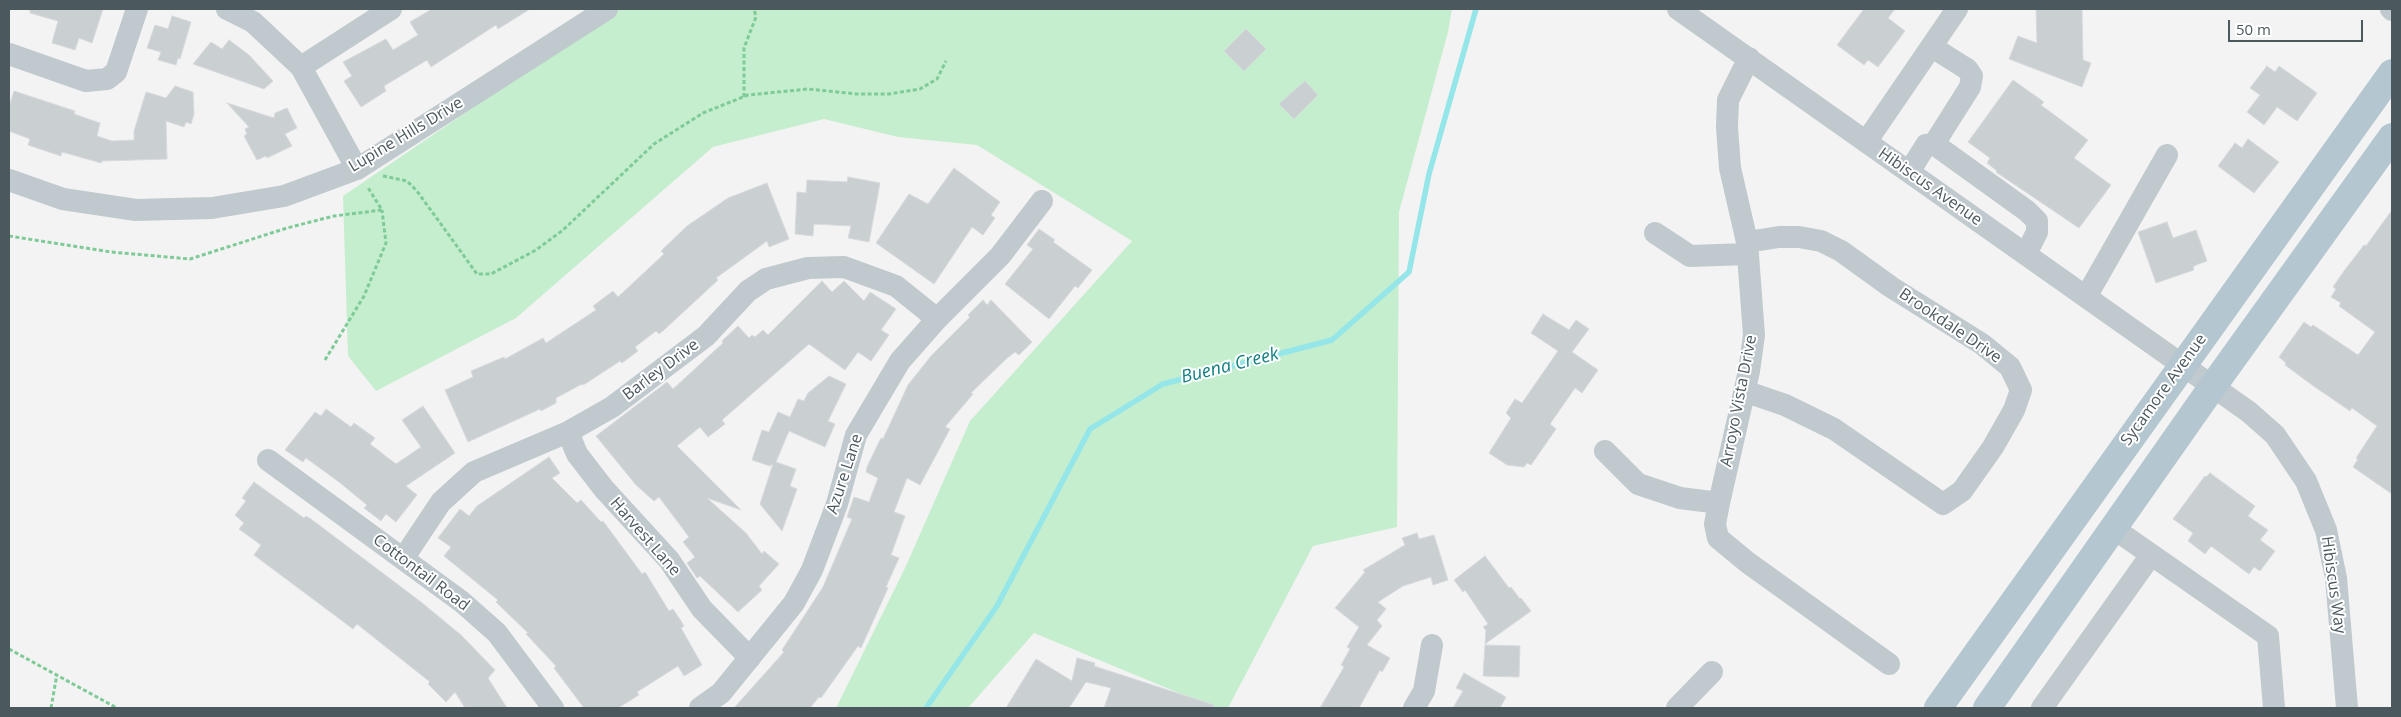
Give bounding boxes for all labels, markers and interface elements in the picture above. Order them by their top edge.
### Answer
scale bar [2231,10,2366,42]
text: 50 m [2236,19,2271,39]
street label: Lupine Hills Drive [345,93,467,177]
street label: Hibiscus Avenue [1874,144,1986,230]
street label: Brookdale Drive [1895,285,2005,367]
street label: Sycamore Avenue [2117,330,2211,450]
street label: Arroyo Vista Drive [1717,334,1761,468]
street label: Barley Drive [619,335,703,405]
water label: Buena Creek [1179,343,1281,389]
street label: Azure Lane [823,431,867,517]
street label: Harvest Lane [606,494,684,580]
street label: Cottontail Road [369,531,473,615]
street label: Hibiscus Way [2317,535,2349,635]

